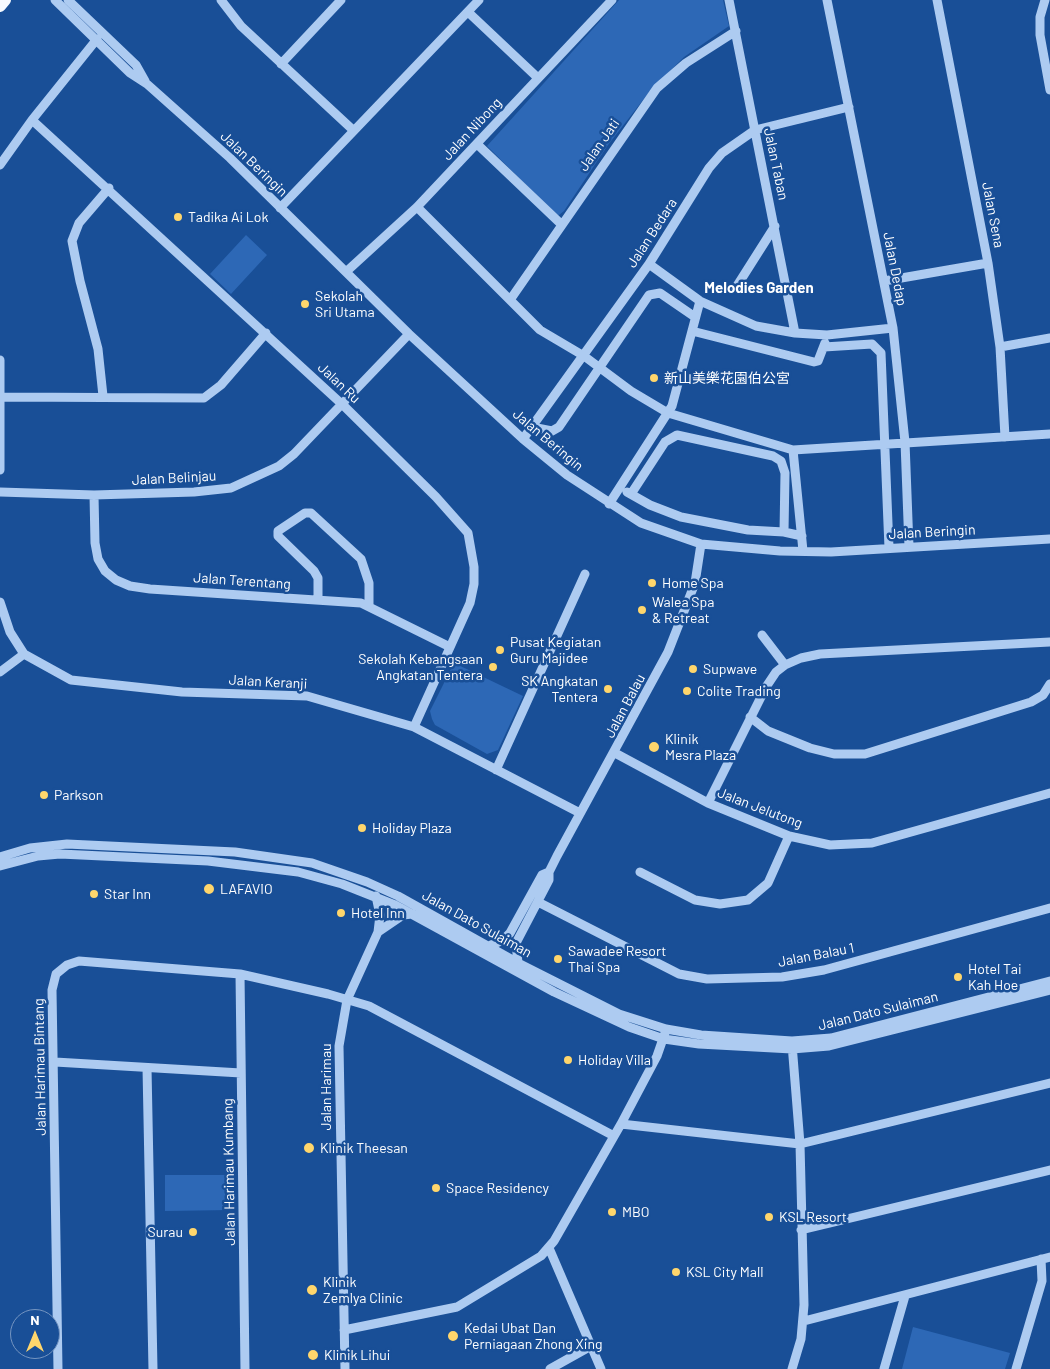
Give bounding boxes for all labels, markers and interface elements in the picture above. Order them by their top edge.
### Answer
street label: Jalan Nibong [439,94,505,164]
street label: Jalan Jati [575,116,623,174]
street label: Jalan Taban [760,126,792,202]
street label: Jalan Beringin [217,128,291,200]
street label: Jalan Sena [978,181,1008,249]
street label: Jalan Bedara [623,195,681,271]
place label: Tadika Ai Lok [188,209,268,225]
marker: Tadika Ai Lok [172,211,184,223]
street label: Jalan Dedap [880,231,910,307]
district label: Melodies Garden [704,279,814,297]
place label: Sekolah Sri Utama [315,288,375,321]
marker: Sekolah Sri Utama [299,298,311,310]
street label: Jalan Ru [314,359,364,407]
place label: 新山美樂花園伯公宮 [664,370,790,386]
marker: 新山美樂花園伯公宮 [648,372,660,384]
street label: Jalan Beringin [509,406,587,474]
street label: Jalan Belinjau [131,467,217,489]
street label: Jalan Beringin [888,521,976,543]
street label: Jalan Terentang [193,569,291,593]
place label: Home Spa [662,575,724,591]
marker: Home Spa [646,577,658,589]
place label: Walea Spa & Retreat [652,594,714,626]
marker: Walea Spa & Retreat [636,604,648,616]
place label: Pusat Kegiatan Guru Majidee [510,634,601,666]
marker: Pusat Kegiatan Guru Majidee [494,644,506,656]
place label: Sekolah Kebangsaan Angkatan Tentera [358,651,483,684]
marker: Sekolah Kebangsaan Angkatan Tentera [487,661,499,673]
place label: Supwave [703,661,757,677]
marker: Supwave [687,663,699,675]
street label: Jalan Balau [601,671,649,741]
street label: Jalan Keranji [228,672,308,692]
place label: SK Angkatan Tentera [521,673,598,706]
marker: SK Angkatan Tentera [602,683,614,695]
place label: Colite Trading [697,683,781,699]
marker: Colite Trading [681,685,693,697]
place label: Klinik Mesra Plaza [665,731,736,764]
marker: Klinik Mesra Plaza [647,740,661,754]
street label: Jalan Jelutong [715,784,805,832]
place label: Parkson [54,787,103,803]
marker: Parkson [38,789,50,801]
place label: Holiday Plaza [372,820,452,836]
marker: Holiday Plaza [356,822,368,834]
place label: LAFAVIO [220,881,273,897]
marker: LAFAVIO [202,882,216,896]
place label: Star Inn [104,886,151,902]
street label: Jalan Dato Sulaiman [419,887,535,961]
marker: Star Inn [88,888,100,900]
place label: Hotel Inn [351,905,405,921]
marker: Hotel Inn [335,907,347,919]
street label: Jalan Balau 1 [776,939,856,971]
place label: Sawadee Resort Thai Spa [568,943,666,976]
marker: Sawadee Resort Thai Spa [552,953,564,965]
place label: Hotel Tai Kah Hoe [968,961,1022,994]
marker: Hotel Tai Kah Hoe [952,971,964,983]
street label: Jalan Dato Sulaiman [816,988,940,1034]
street label: Jalan Harimau Bintang [30,998,50,1136]
street label: Jalan Harimau [318,1043,334,1131]
place label: Holiday Villa [578,1052,651,1068]
marker: Holiday Villa [562,1054,574,1066]
street label: Jalan Harimau Kumbang [219,1098,239,1246]
place label: Klinik Theesan [320,1140,408,1156]
marker: Klinik Theesan [302,1141,316,1155]
place label: Space Residency [446,1180,549,1196]
marker: Space Residency [430,1182,442,1194]
place label: MBO [622,1204,649,1220]
marker: MBO [606,1206,618,1218]
place label: KSL Resort [779,1209,847,1225]
marker: KSL Resort [763,1211,775,1223]
place label: Surau [148,1224,183,1240]
marker: Surau [187,1226,199,1238]
place label: KSL City Mall [686,1264,763,1280]
marker: KSL City Mall [670,1266,682,1278]
place label: Klinik Zemlya Clinic [323,1274,403,1306]
marker: Klinik Zemlya Clinic [305,1283,319,1297]
north arrow [10,1309,60,1359]
text: N [30,1311,40,1328]
place label: Kedai Ubat Dan Perniagaan Zhong Xing [464,1320,602,1352]
marker: Kedai Ubat Dan Perniagaan Zhong Xing [446,1329,460,1343]
place label: Klinik Lihui [324,1347,390,1363]
marker: Klinik Lihui [306,1348,320,1362]

